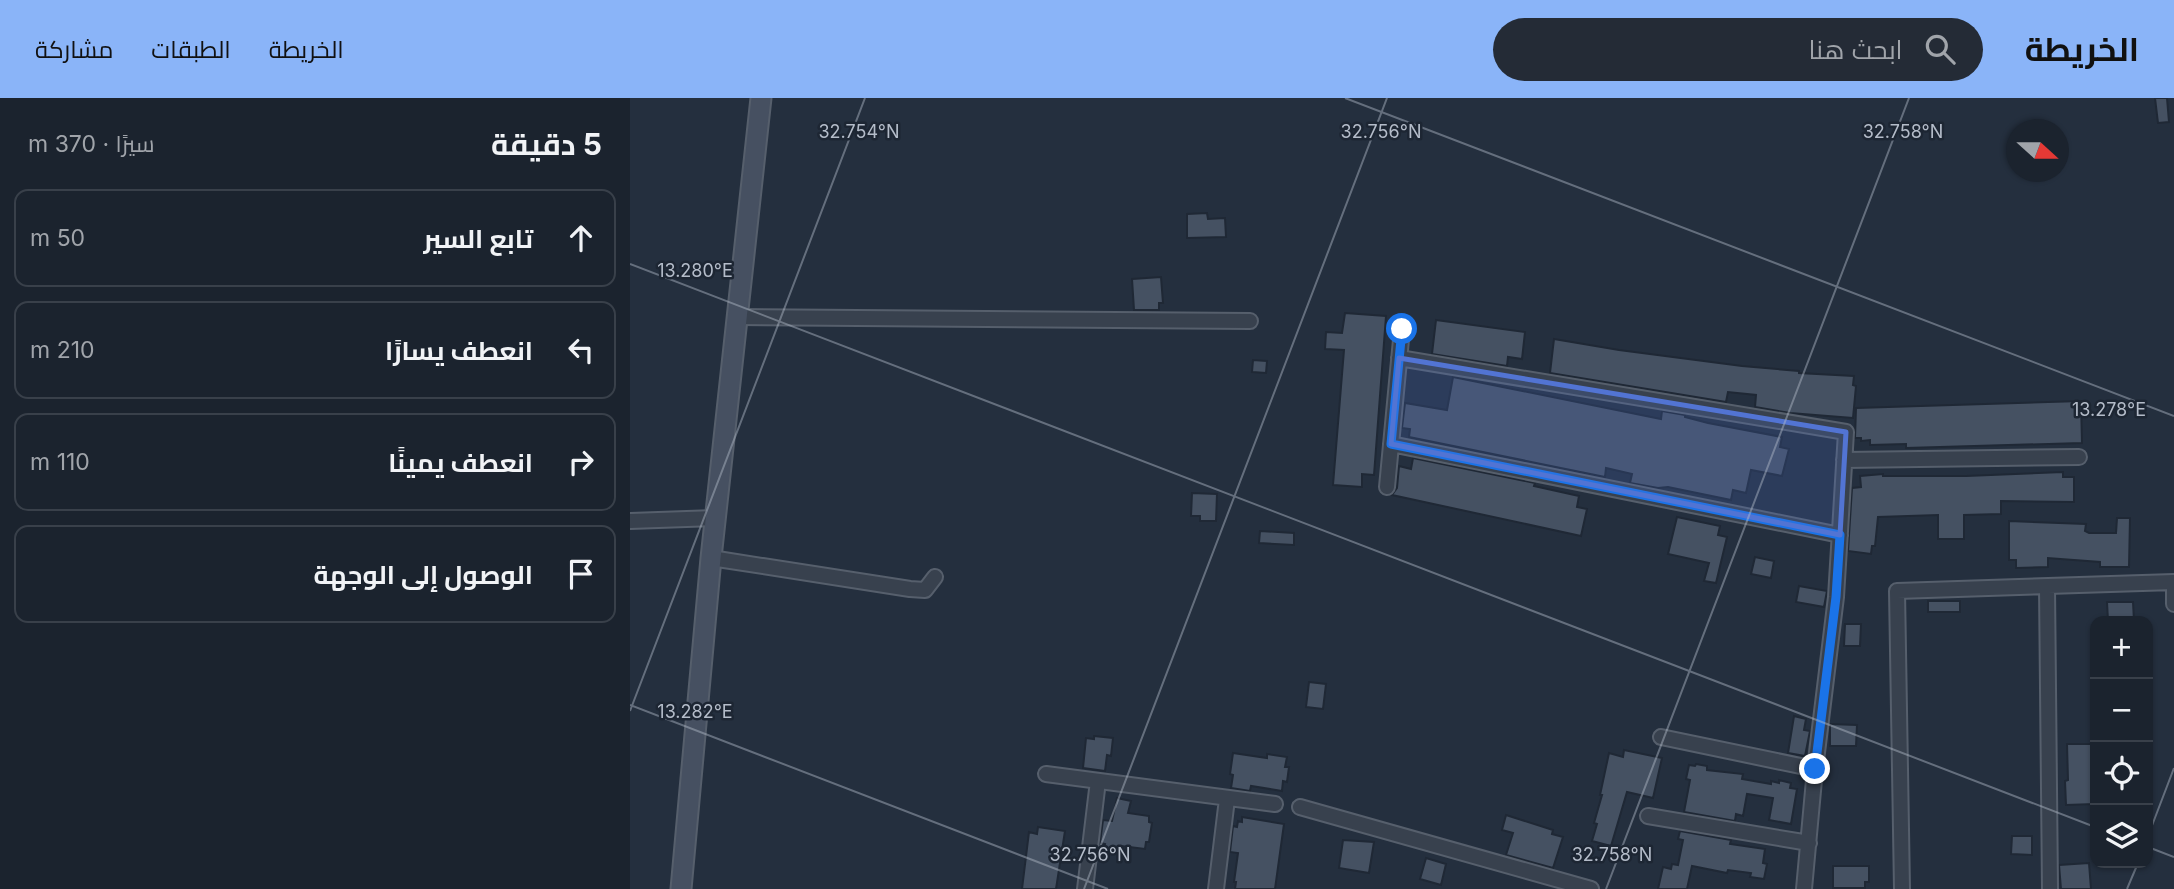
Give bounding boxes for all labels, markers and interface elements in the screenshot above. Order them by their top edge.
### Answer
search box [1493,18,1983,81]
text: الخريطة [2025,29,2139,69]
icon: search [1921,30,1959,68]
text: ابحث هنا [1808,34,1903,65]
text: مشاركة [35,35,113,64]
text: الطبقات [151,35,231,64]
text: الخريطة [269,35,344,64]
north arrow [2006,119,2069,182]
text: 32.754°N [818,121,900,142]
text: 32.756°N [1341,121,1421,142]
text: 32.758°N [1863,121,1943,142]
text: 5 دقيقة [491,126,602,162]
text: سيرًا · 370 m [28,130,154,158]
icon: ahead [562,219,600,257]
text: تابع السير [423,223,533,254]
text: 50 m [30,224,85,252]
text: 13.280°E [657,260,733,281]
route start [1386,313,1417,344]
icon: left [562,331,600,369]
text: انعطف يسارًا [385,335,533,366]
text: 210 m [30,336,95,364]
text: 13.278°E [2072,399,2146,420]
icon: right [562,443,600,481]
text: انعطف يمينًا [388,447,533,478]
text: 110 m [30,448,90,476]
icon: arrive [562,555,600,593]
text: الوصول إلى الوجهة [314,559,533,590]
map controls [2090,616,2153,868]
button: + [2090,616,2153,679]
button: − [2090,679,2153,742]
text: 13.282°E [657,701,733,722]
button: locate [2090,742,2153,805]
route end [1799,753,1830,784]
button: layers [2090,805,2153,868]
text: 32.756°N [1050,844,1130,865]
text: 32.758°N [1572,844,1652,865]

